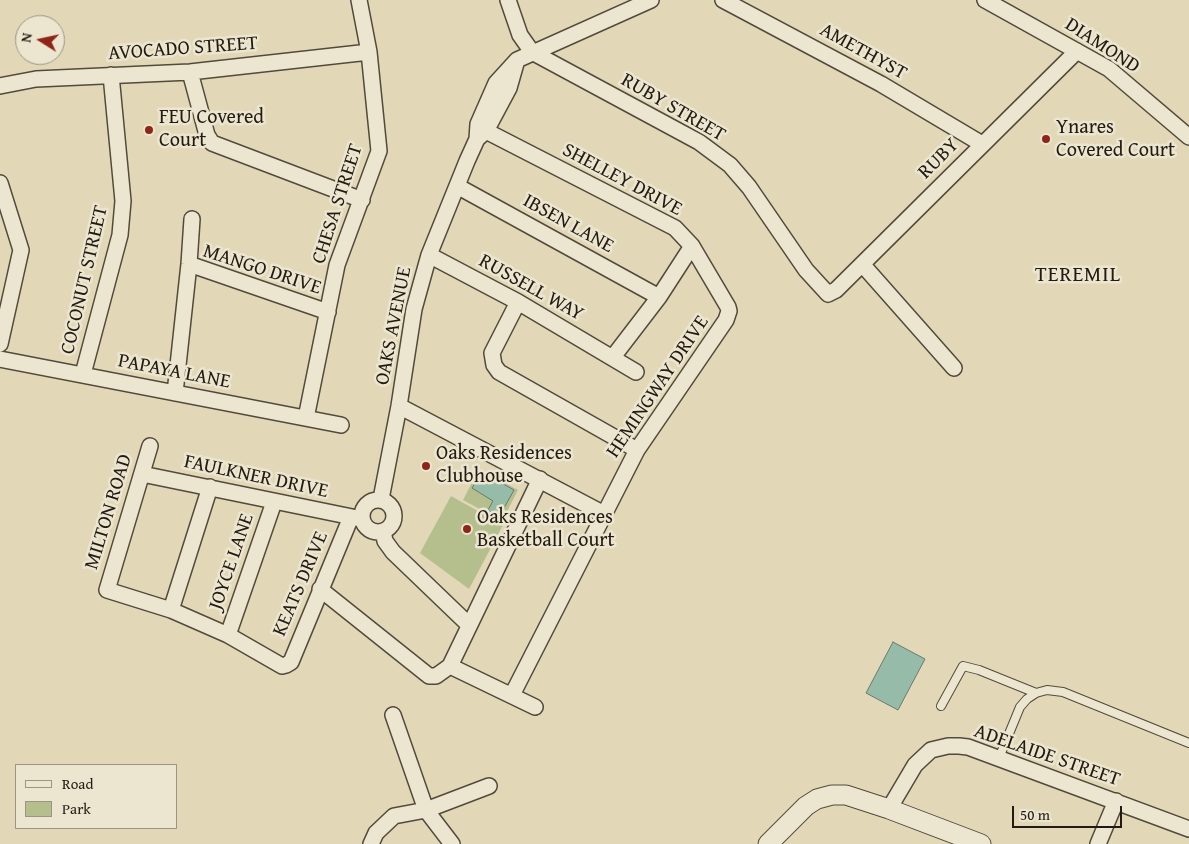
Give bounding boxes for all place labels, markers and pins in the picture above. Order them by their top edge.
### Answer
place label: FEU Covered Court [159,106,264,153]
place label: Ynares Covered Court [1056,116,1175,163]
marker: FEU Covered Court [143,124,155,136]
marker: Ynares Covered Court [1040,133,1052,145]
place label: Oaks Residences Clubhouse [436,442,572,489]
marker: Oaks Residences Clubhouse [420,460,432,472]
place label: Oaks Residences Basketball Court [477,506,615,553]
marker: Oaks Residences Basketball Court [461,523,473,535]

